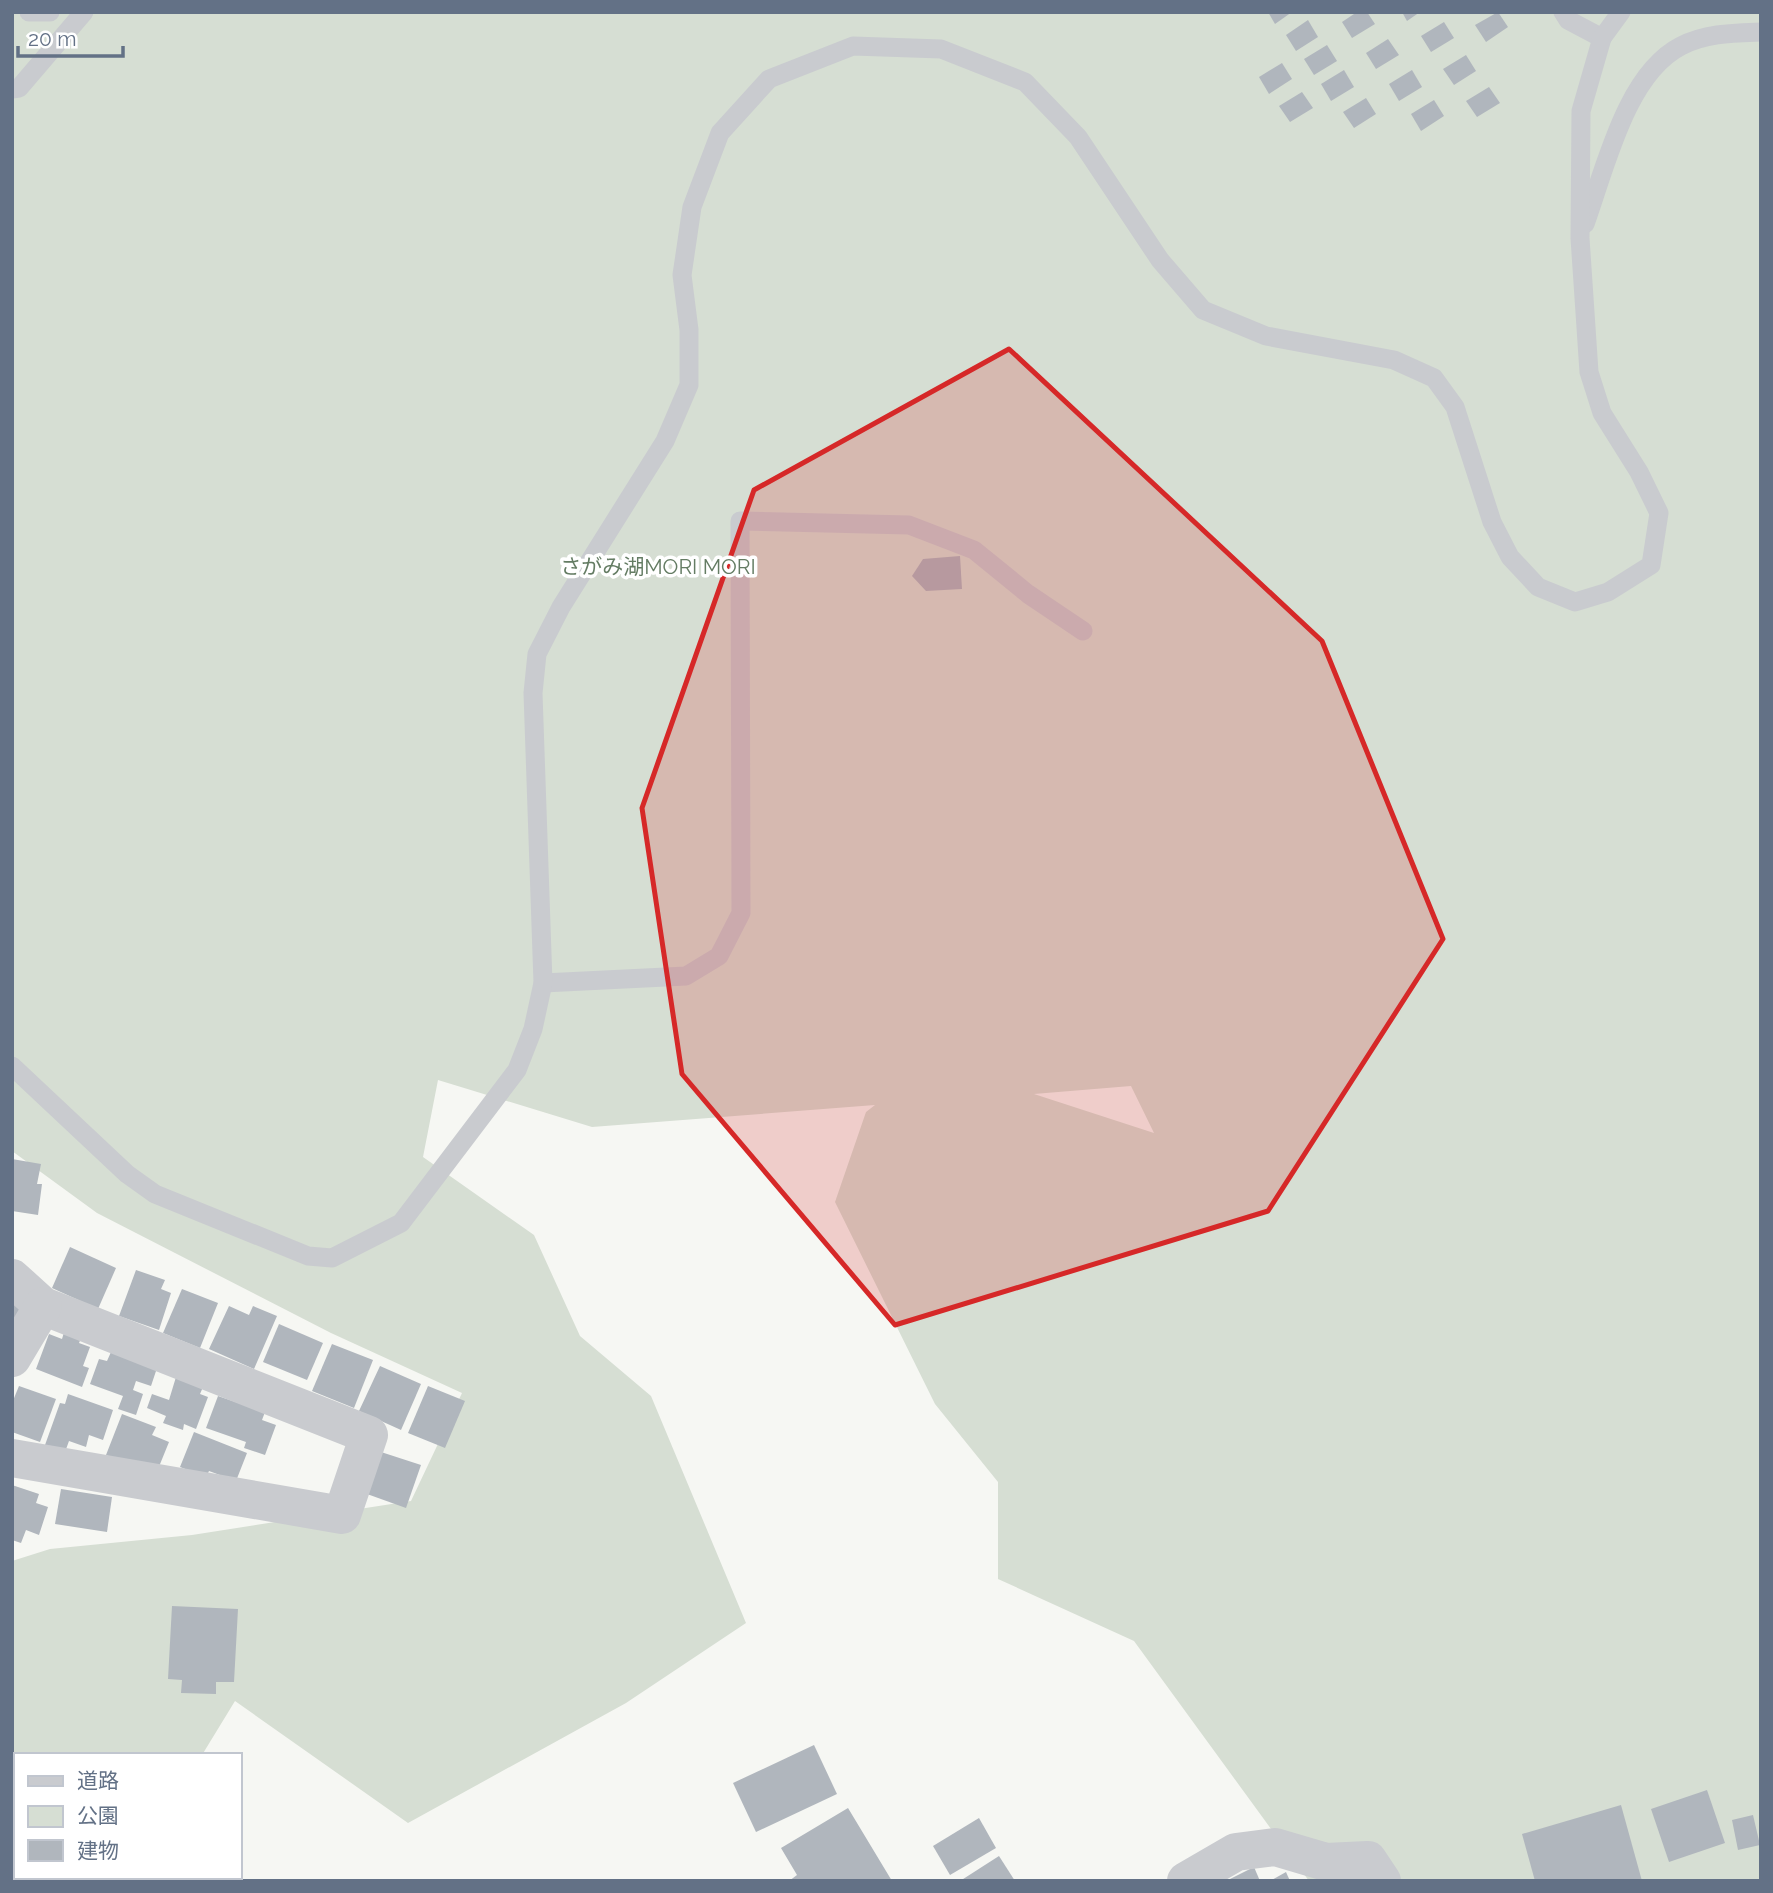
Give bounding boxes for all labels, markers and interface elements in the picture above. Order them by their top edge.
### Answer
scale bar [18,14,122,58]
text: 20 m [28,26,76,51]
park label: さがみ湖MORI MORI [560,554,756,579]
legend [14,1753,242,1879]
text: 道路 [77,1768,119,1793]
text: 公園 [77,1803,119,1828]
text: 建物 [77,1838,119,1863]

